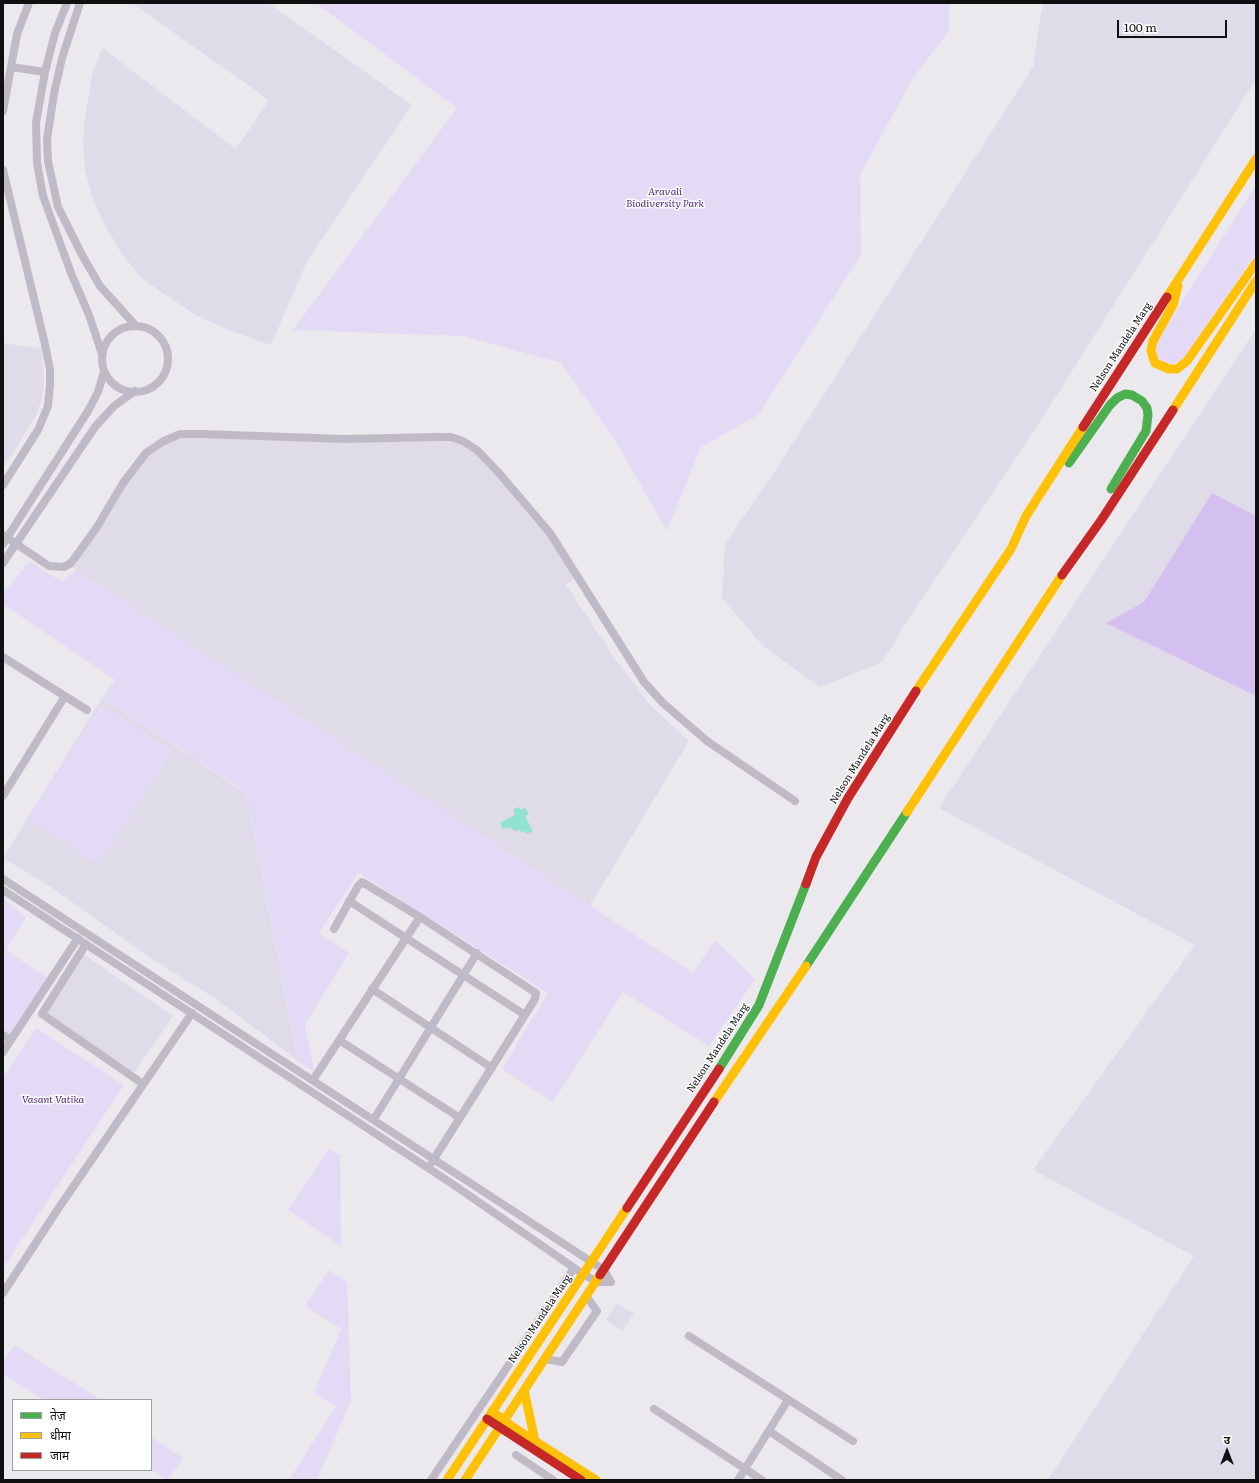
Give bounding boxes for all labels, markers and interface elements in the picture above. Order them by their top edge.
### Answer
scale bar [1119,12,1229,38]
text: 100 m [1124,18,1157,36]
park label: Aravali Biodiversity Park [626,186,704,210]
street label: Nelson Mandela Marg [1088,300,1154,394]
street label: Nelson Mandela Marg [827,712,893,806]
street label: Nelson Mandela Marg [685,1001,751,1095]
park label: Vasant Vatika [22,1094,84,1106]
street label: Nelson Mandela Marg [506,1273,574,1365]
legend [12,1399,152,1471]
text: तेज़ [50,1406,66,1424]
text: धीमा [50,1426,71,1444]
north arrow [1207,1431,1247,1471]
text: उ [1224,1431,1230,1447]
text: जाम [50,1446,69,1464]

